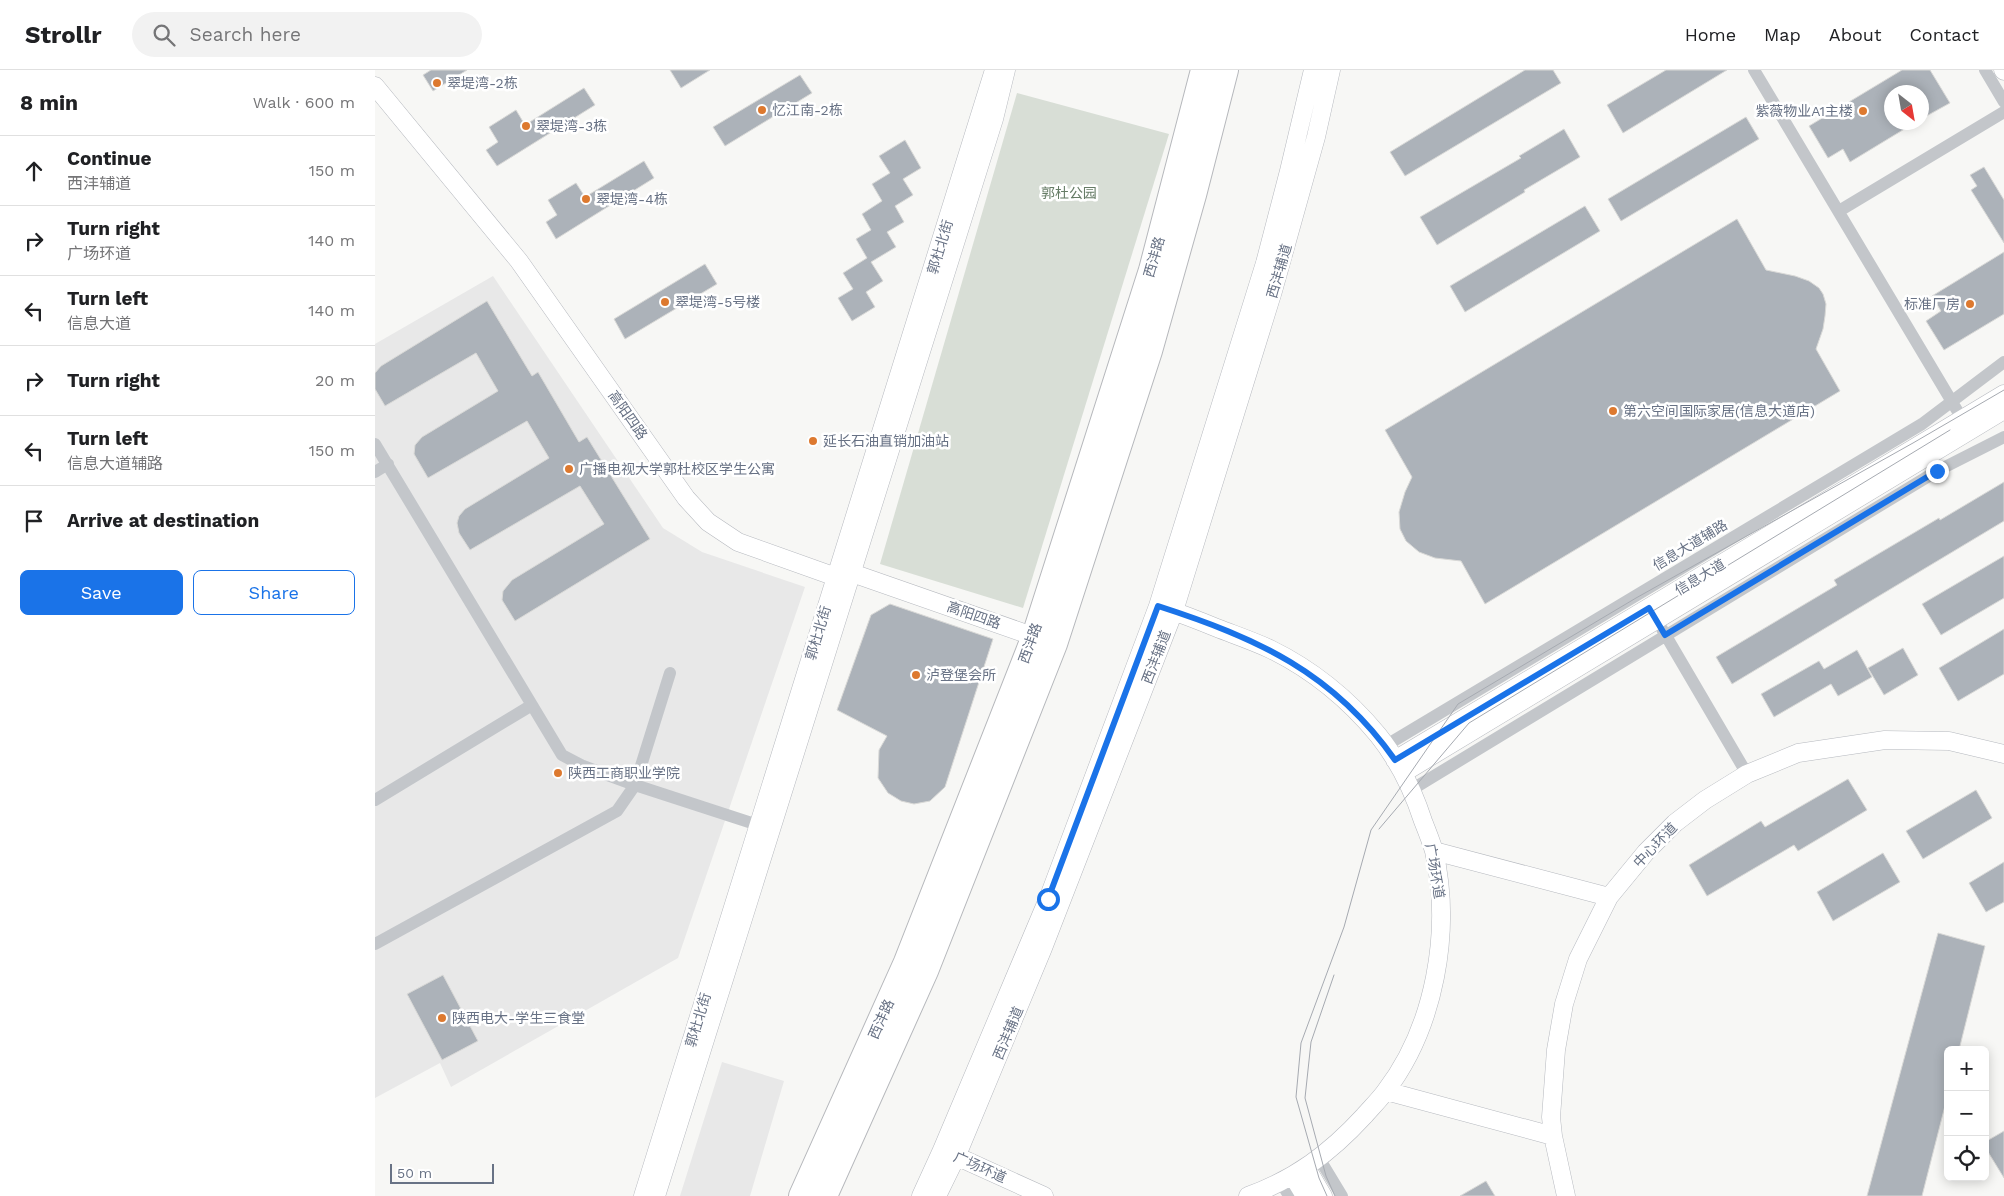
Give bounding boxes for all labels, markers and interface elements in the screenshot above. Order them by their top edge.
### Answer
search box [132,12,482,57]
text: Strollr [25,21,102,49]
icon: search [150,21,178,49]
text: Search here [190,23,301,46]
text: Home [1685,24,1736,45]
text: Map [1764,24,1801,45]
text: About [1829,24,1881,45]
text: Contact [1909,24,1979,45]
place label: 翠堤湾-2栋 [447,75,518,91]
marker: 翠堤湾-2栋 [431,77,443,89]
north arrow [1884,85,1929,130]
text: 8 min [20,90,78,115]
text: Walk · 600 m [253,93,355,112]
place label: 忆江南-2栋 [772,102,843,118]
place label: 紫薇物业A1主楼 [1755,103,1853,119]
marker: 忆江南-2栋 [756,104,768,116]
marker: 紫薇物业A1主楼 [1857,105,1869,117]
place label: 翠堤湾-3栋 [536,118,607,134]
marker: 翠堤湾-3栋 [520,120,532,132]
text: Continue [67,147,151,170]
icon: ahead [20,157,48,185]
text: 150 m [309,161,355,180]
text: 西沣辅道 [67,174,131,193]
park label: 郭杜公园 [1041,185,1097,201]
place label: 翠堤湾-4栋 [596,191,668,207]
marker: 翠堤湾-4栋 [580,193,592,205]
text: Turn right [67,217,160,240]
street label: 郭杜北街 [924,218,956,276]
icon: right [20,227,48,255]
text: 140 m [308,231,355,250]
street label: 西沣路 [1141,235,1167,279]
street label: 西沣辅道 [1264,242,1294,300]
text: 广场环道 [67,244,131,263]
text: Turn left [67,287,148,310]
place label: 翠堤湾-5号楼 [675,294,760,310]
marker: 翠堤湾-5号楼 [659,296,671,308]
place label: 标准厂房 [1904,296,1960,312]
icon: left [20,297,48,325]
marker: 标准厂房 [1964,298,1976,310]
text: 140 m [308,301,355,320]
text: 信息大道 [67,314,131,333]
icon: right [20,367,48,395]
text: Turn right [67,369,160,392]
text: 20 m [315,371,355,390]
street label: 高阳四路 [605,387,651,443]
place label: 第六空间国际家居(信息大道店) [1623,403,1815,419]
marker: 第六空间国际家居(信息大道店) [1607,405,1619,417]
text: Turn left [67,427,148,450]
place label: 延长石油直销加油站 [823,433,949,449]
marker: 延长石油直销加油站 [807,435,819,447]
icon: left [20,437,48,465]
text: 150 m [309,441,355,460]
text: 信息大道辅路 [67,454,163,473]
route end [1926,460,1949,483]
place label: 广播电视大学郭杜校区学生公寓 [579,461,775,477]
marker: 广播电视大学郭杜校区学生公寓 [563,463,575,475]
icon: arrive [20,507,48,535]
text: Arrive at destination [67,509,259,532]
street label: 信息大道辅路 [1650,517,1730,573]
street label: 信息大道 [1672,556,1728,598]
button: Save [20,570,183,615]
button: Share [193,570,355,615]
street label: 高阳四路 [945,598,1003,632]
street label: 郭杜北街 [802,604,834,662]
street label: 西沣路 [1015,621,1045,665]
street label: 西沣辅道 [1138,628,1174,686]
place label: 泸登堡会所 [926,667,996,683]
marker: 泸登堡会所 [910,669,922,681]
place label: 陕西工商职业学院 [568,765,680,781]
marker: 陕西工商职业学院 [552,767,564,779]
street label: 中心环道 [1630,819,1680,871]
street label: 广场环道 [1422,842,1448,900]
route start [1037,888,1060,911]
street label: 郭杜北街 [682,991,714,1049]
street label: 西沣路 [865,997,897,1041]
street label: 西沣辅道 [990,1004,1026,1062]
place label: 陕西电大-学生三食堂 [452,1010,585,1026]
marker: 陕西电大-学生三食堂 [436,1012,448,1024]
map controls [1944,1046,1989,1181]
button: + [1944,1046,1989,1091]
button: − [1944,1091,1989,1136]
button: locate [1944,1136,1989,1181]
street label: 广场环道 [951,1148,1009,1186]
scale bar [390,1161,494,1184]
text: 50 m [397,1165,432,1181]

